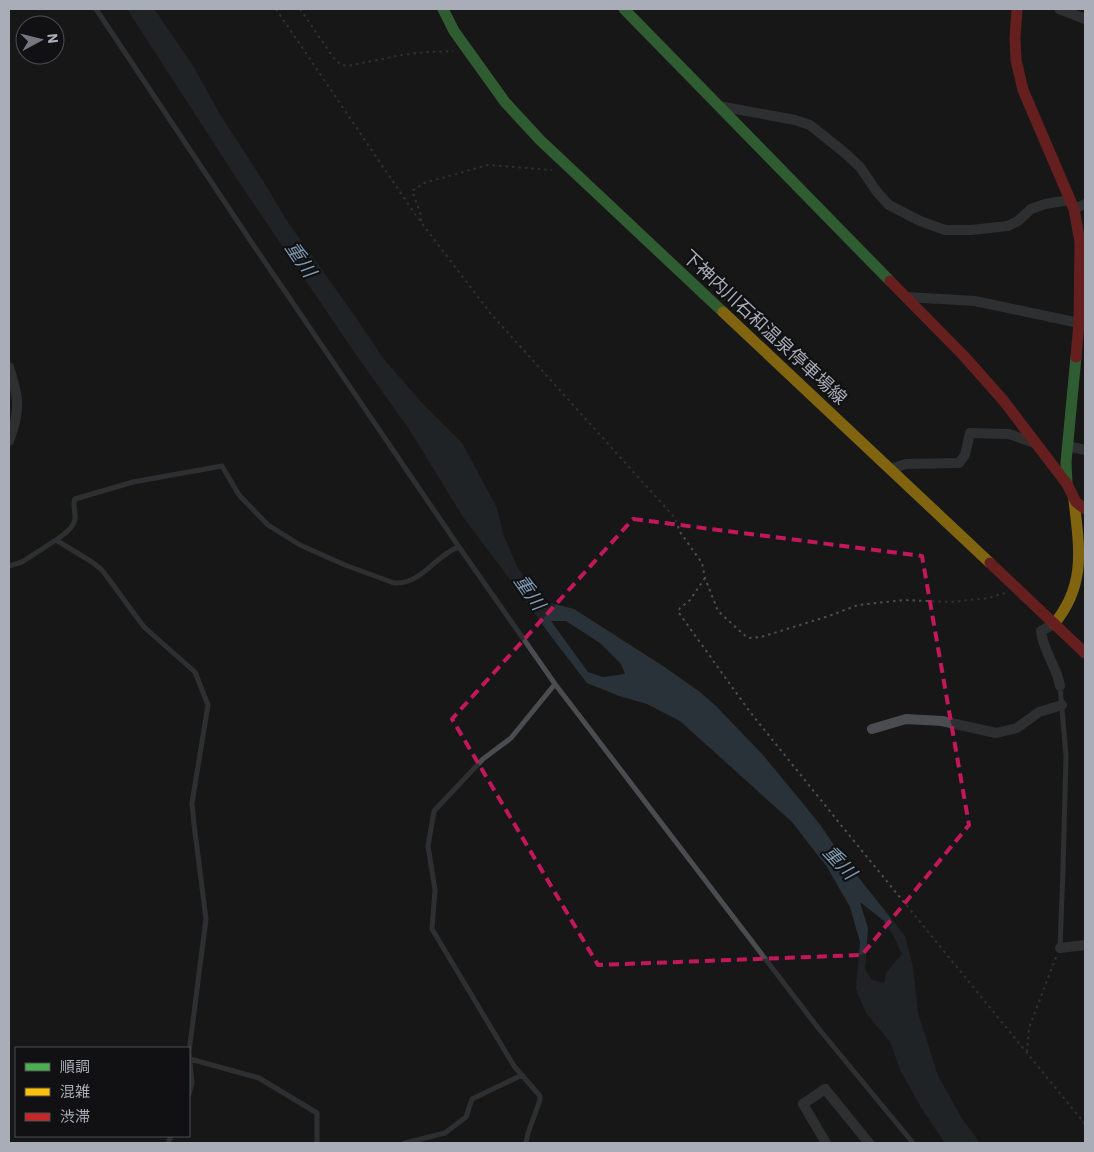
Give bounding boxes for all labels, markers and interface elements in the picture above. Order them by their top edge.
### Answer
north arrow [15,15,65,65]
text: N [43,32,62,45]
water label: 重川 [280,237,323,283]
street label: 下神内川石和温泉停車場線 [678,245,852,409]
water label: 重川 [509,570,552,616]
water label: 重川 [818,840,863,886]
legend [15,1047,190,1137]
text: 順調 [60,1057,90,1076]
text: 混雑 [60,1082,90,1101]
text: 渋滞 [60,1107,90,1126]

